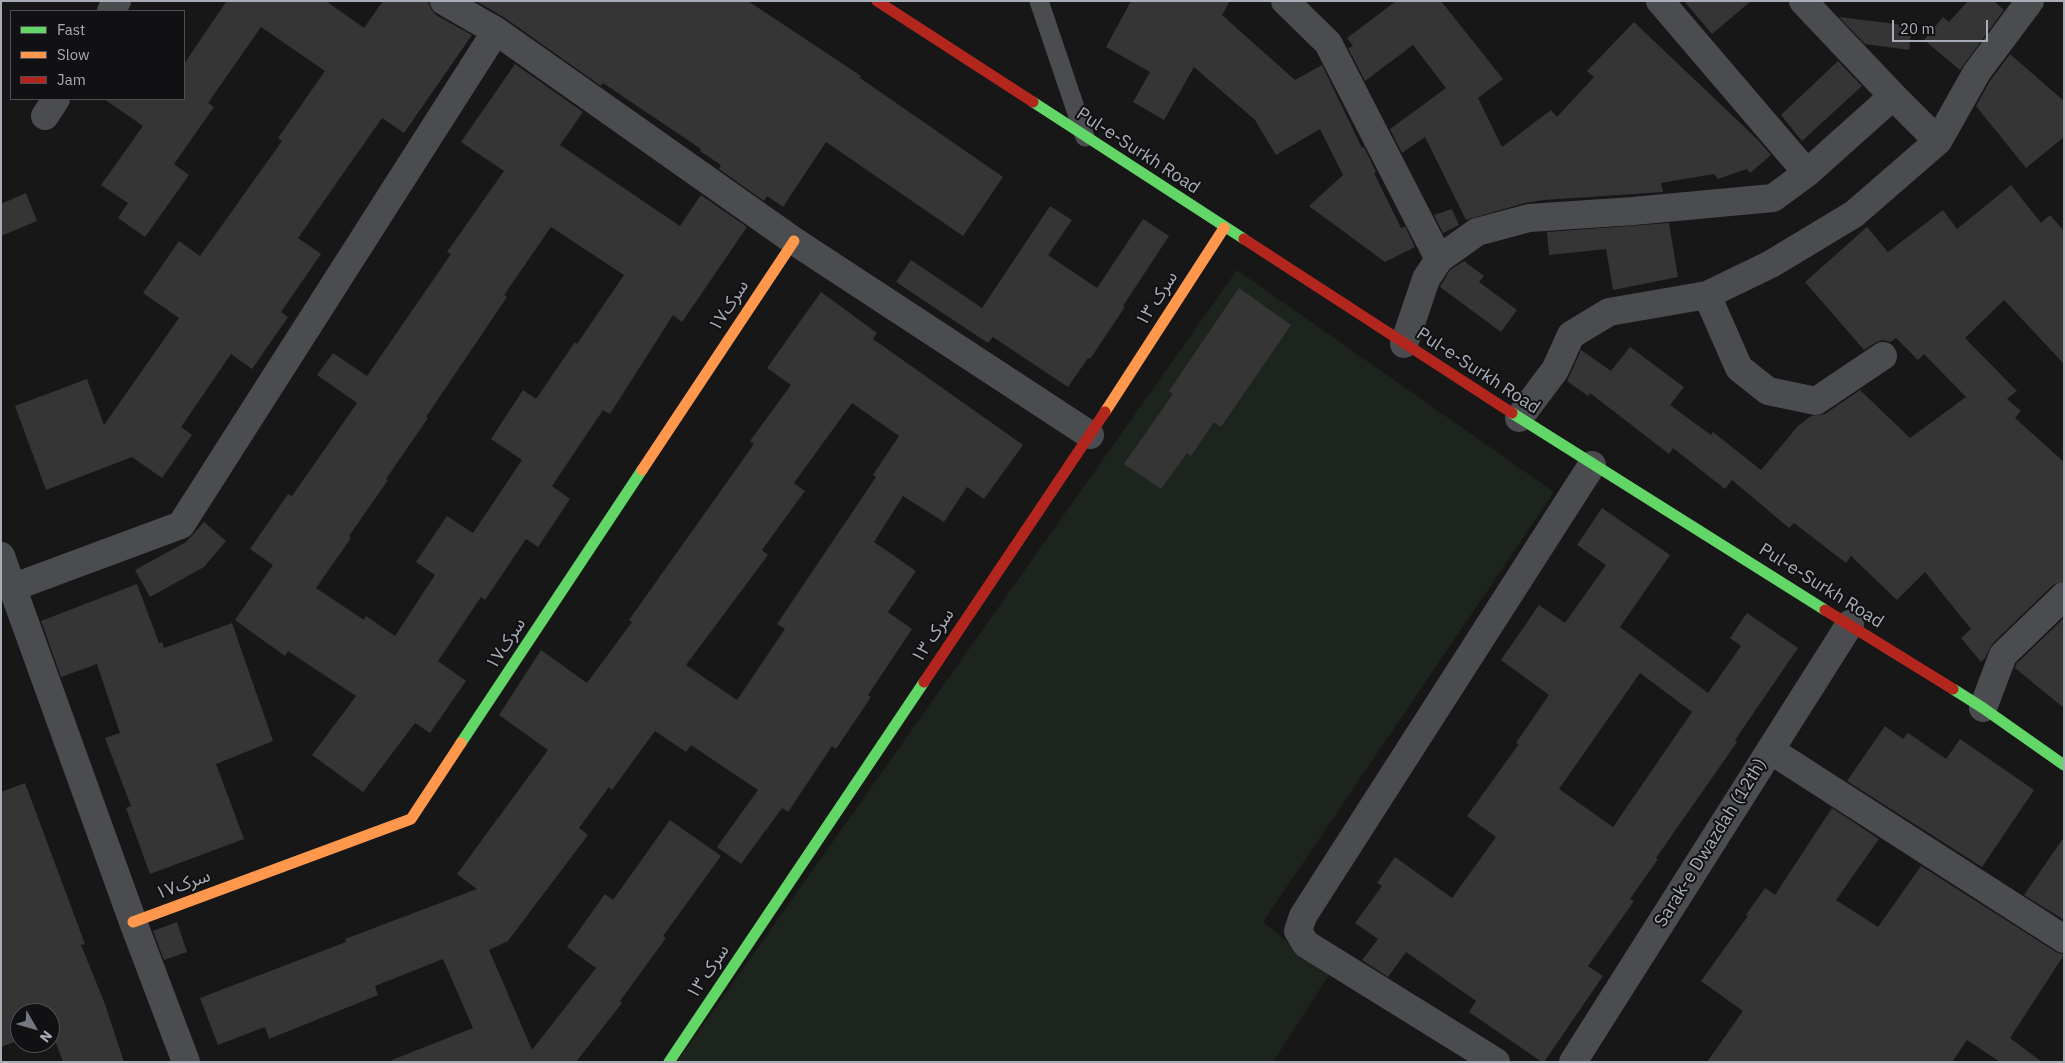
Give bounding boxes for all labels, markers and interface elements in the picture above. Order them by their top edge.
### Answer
legend [10,10,185,100]
scale bar [1895,10,1991,42]
text: 20 m [1900,19,1935,38]
text: Fast [57,20,85,39]
text: Slow [57,45,90,64]
text: Jam [57,70,86,89]
street label: Pul-e-Surkh Road [1072,103,1204,199]
street label: سرک ۱۳ [1131,267,1183,331]
street label: سرک۱۷ [704,276,754,336]
street label: Pul-e-Surkh Road [1412,323,1544,419]
street label: Pul-e-Surkh Road [1755,539,1887,633]
street label: سرک ۱۳ [907,605,959,667]
street label: سرک۱۷ [481,614,531,674]
street label: Sarak-e Dwazdah (12th) [1650,755,1772,931]
street label: سرک۱۷ [153,865,213,905]
street label: سرک ۱۳ [682,941,734,1003]
north arrow [10,1003,60,1053]
text: N [36,1027,56,1046]

